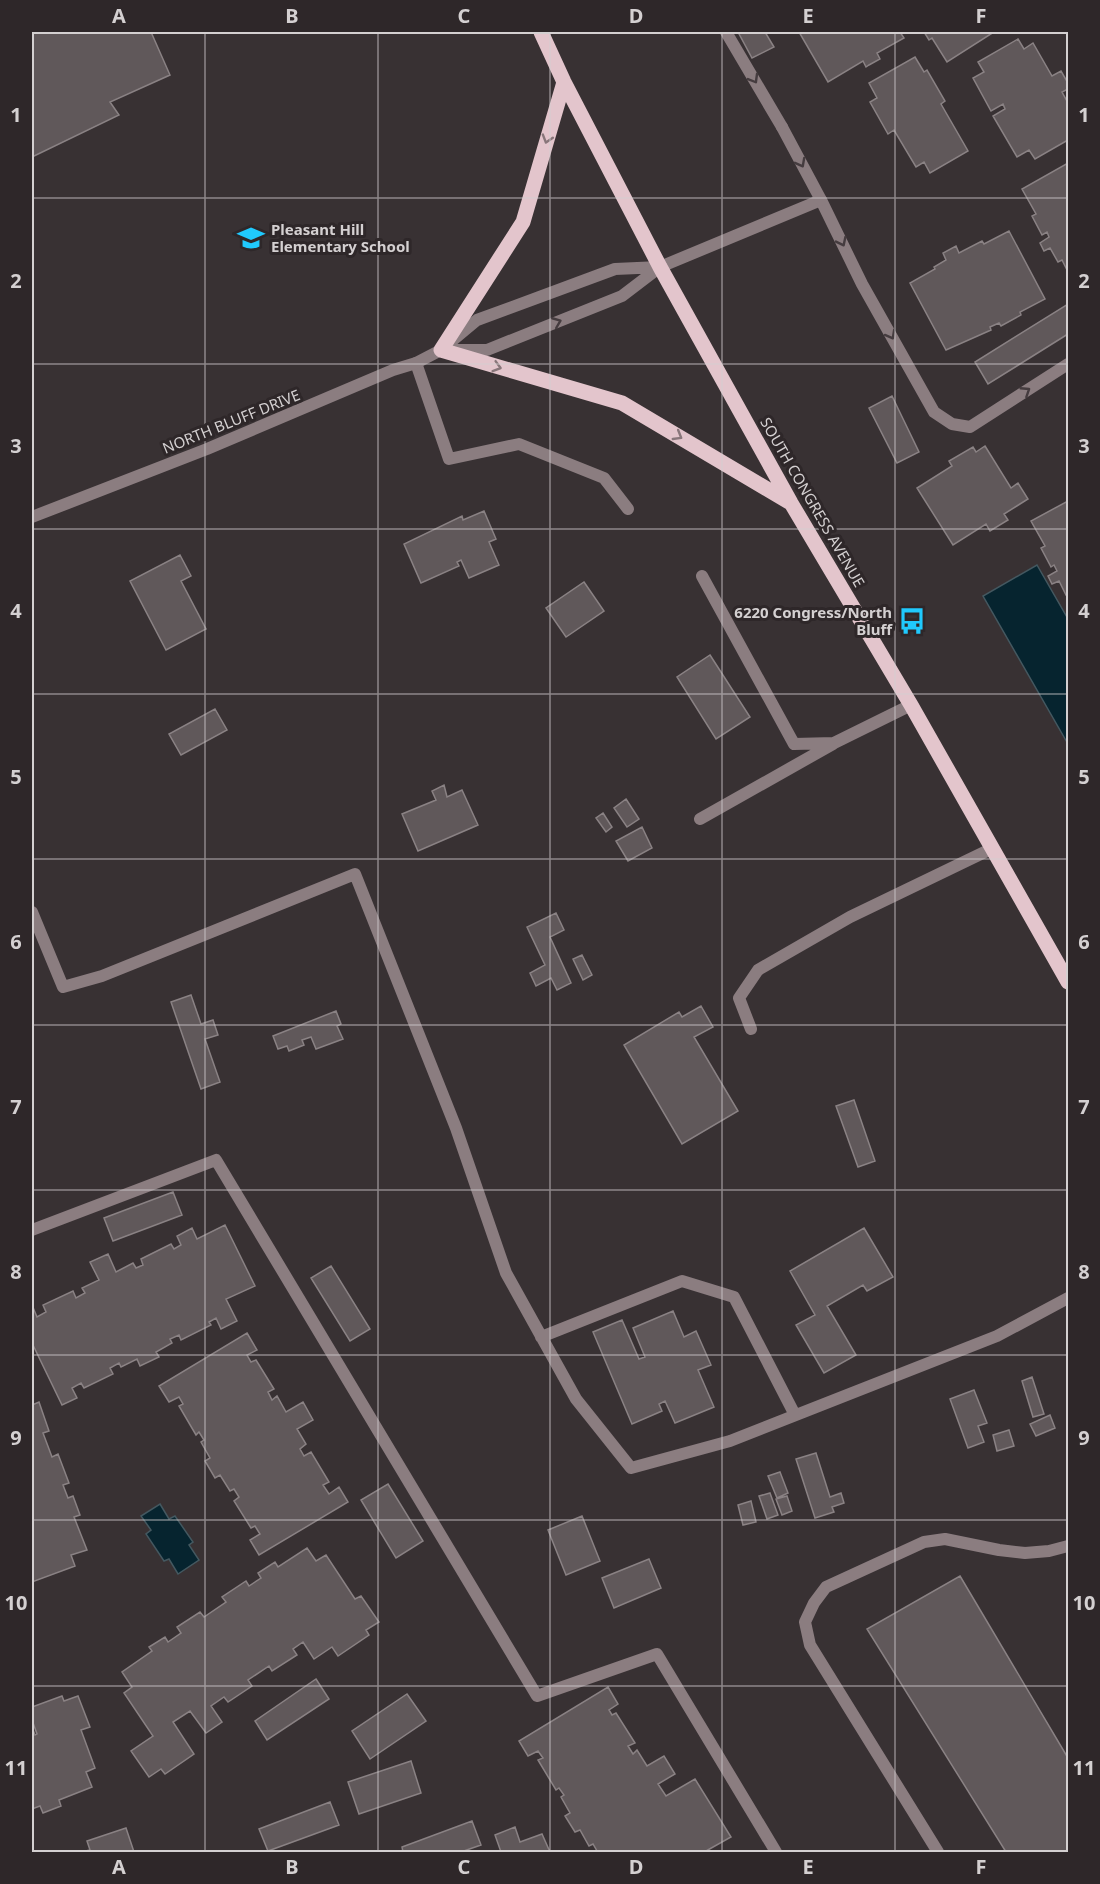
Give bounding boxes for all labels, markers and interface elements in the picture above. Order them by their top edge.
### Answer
text: A [112,2,126,29]
text: B [285,2,299,29]
text: C [458,2,471,29]
text: D [629,2,643,29]
text: E [802,2,814,29]
text: F [976,2,986,29]
one-way arrow [746,73,758,83]
text: 1 [10,101,22,128]
text: 1 [1078,101,1090,128]
one-way arrow [542,133,554,143]
one-way arrow [794,157,805,167]
place label: Pleasant Hill Elementary School [271,219,410,256]
school or university icon: Pleasant Hill Elementary School [236,223,266,253]
one-way arrow [834,236,846,247]
text: 2 [10,267,22,294]
text: 2 [1078,267,1090,294]
one-way arrow [551,317,562,329]
one-way arrow [884,329,895,340]
one-way arrow [491,360,502,372]
street label: NORTH BLUFF DRIVE [159,384,303,458]
one-way arrow [1020,387,1031,398]
street label: SOUTH CONGRESS AVENUE [756,414,870,590]
one-way arrow [672,429,682,440]
text: 3 [10,432,22,459]
text: 3 [1078,432,1090,459]
text: 4 [10,597,22,624]
text: 4 [1078,597,1090,624]
place label: 6220 Congress/North Bluff [734,602,893,639]
bus stop icon: 6220 Congress/North Bluff [897,606,927,636]
text: 5 [10,763,22,790]
text: 5 [1078,763,1090,790]
text: 6 [10,928,22,955]
text: 6 [1078,928,1090,955]
text: 7 [10,1093,22,1120]
text: 7 [1078,1093,1090,1120]
text: 8 [10,1258,22,1285]
text: 8 [1078,1258,1090,1285]
text: 9 [10,1424,22,1451]
text: 9 [1078,1424,1090,1451]
text: 10 [5,1589,27,1616]
text: 10 [1073,1589,1095,1616]
text: 11 [5,1754,27,1781]
text: 11 [1073,1754,1095,1781]
text: A [112,1853,126,1880]
text: B [285,1853,299,1880]
text: C [458,1853,471,1880]
text: D [629,1853,643,1880]
text: E [802,1853,814,1880]
text: F [976,1853,986,1880]

